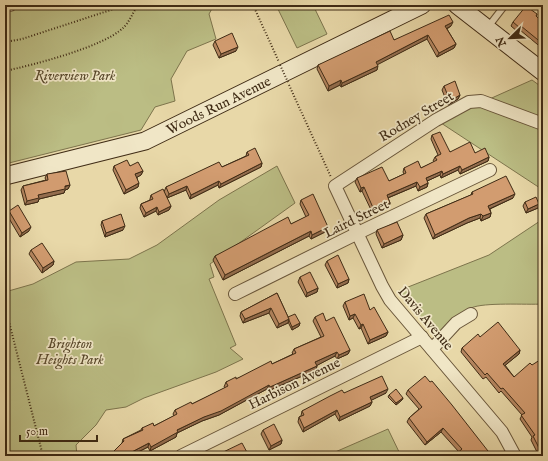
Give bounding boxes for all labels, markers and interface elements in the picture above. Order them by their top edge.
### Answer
north arrow [490,18,530,58]
text: N [493,34,510,50]
park label: Riverview Park [35,67,116,85]
street label: Woods Run Avenue [163,72,275,139]
street label: Rodney Street [376,87,457,146]
street label: Laird Street [321,195,392,242]
street label: Davis Avenue [393,283,458,355]
park label: Brighton Heights Park [35,335,104,370]
street label: Harbison Avenue [246,354,344,414]
scale bar [20,417,97,443]
text: 50 m [26,424,48,439]

